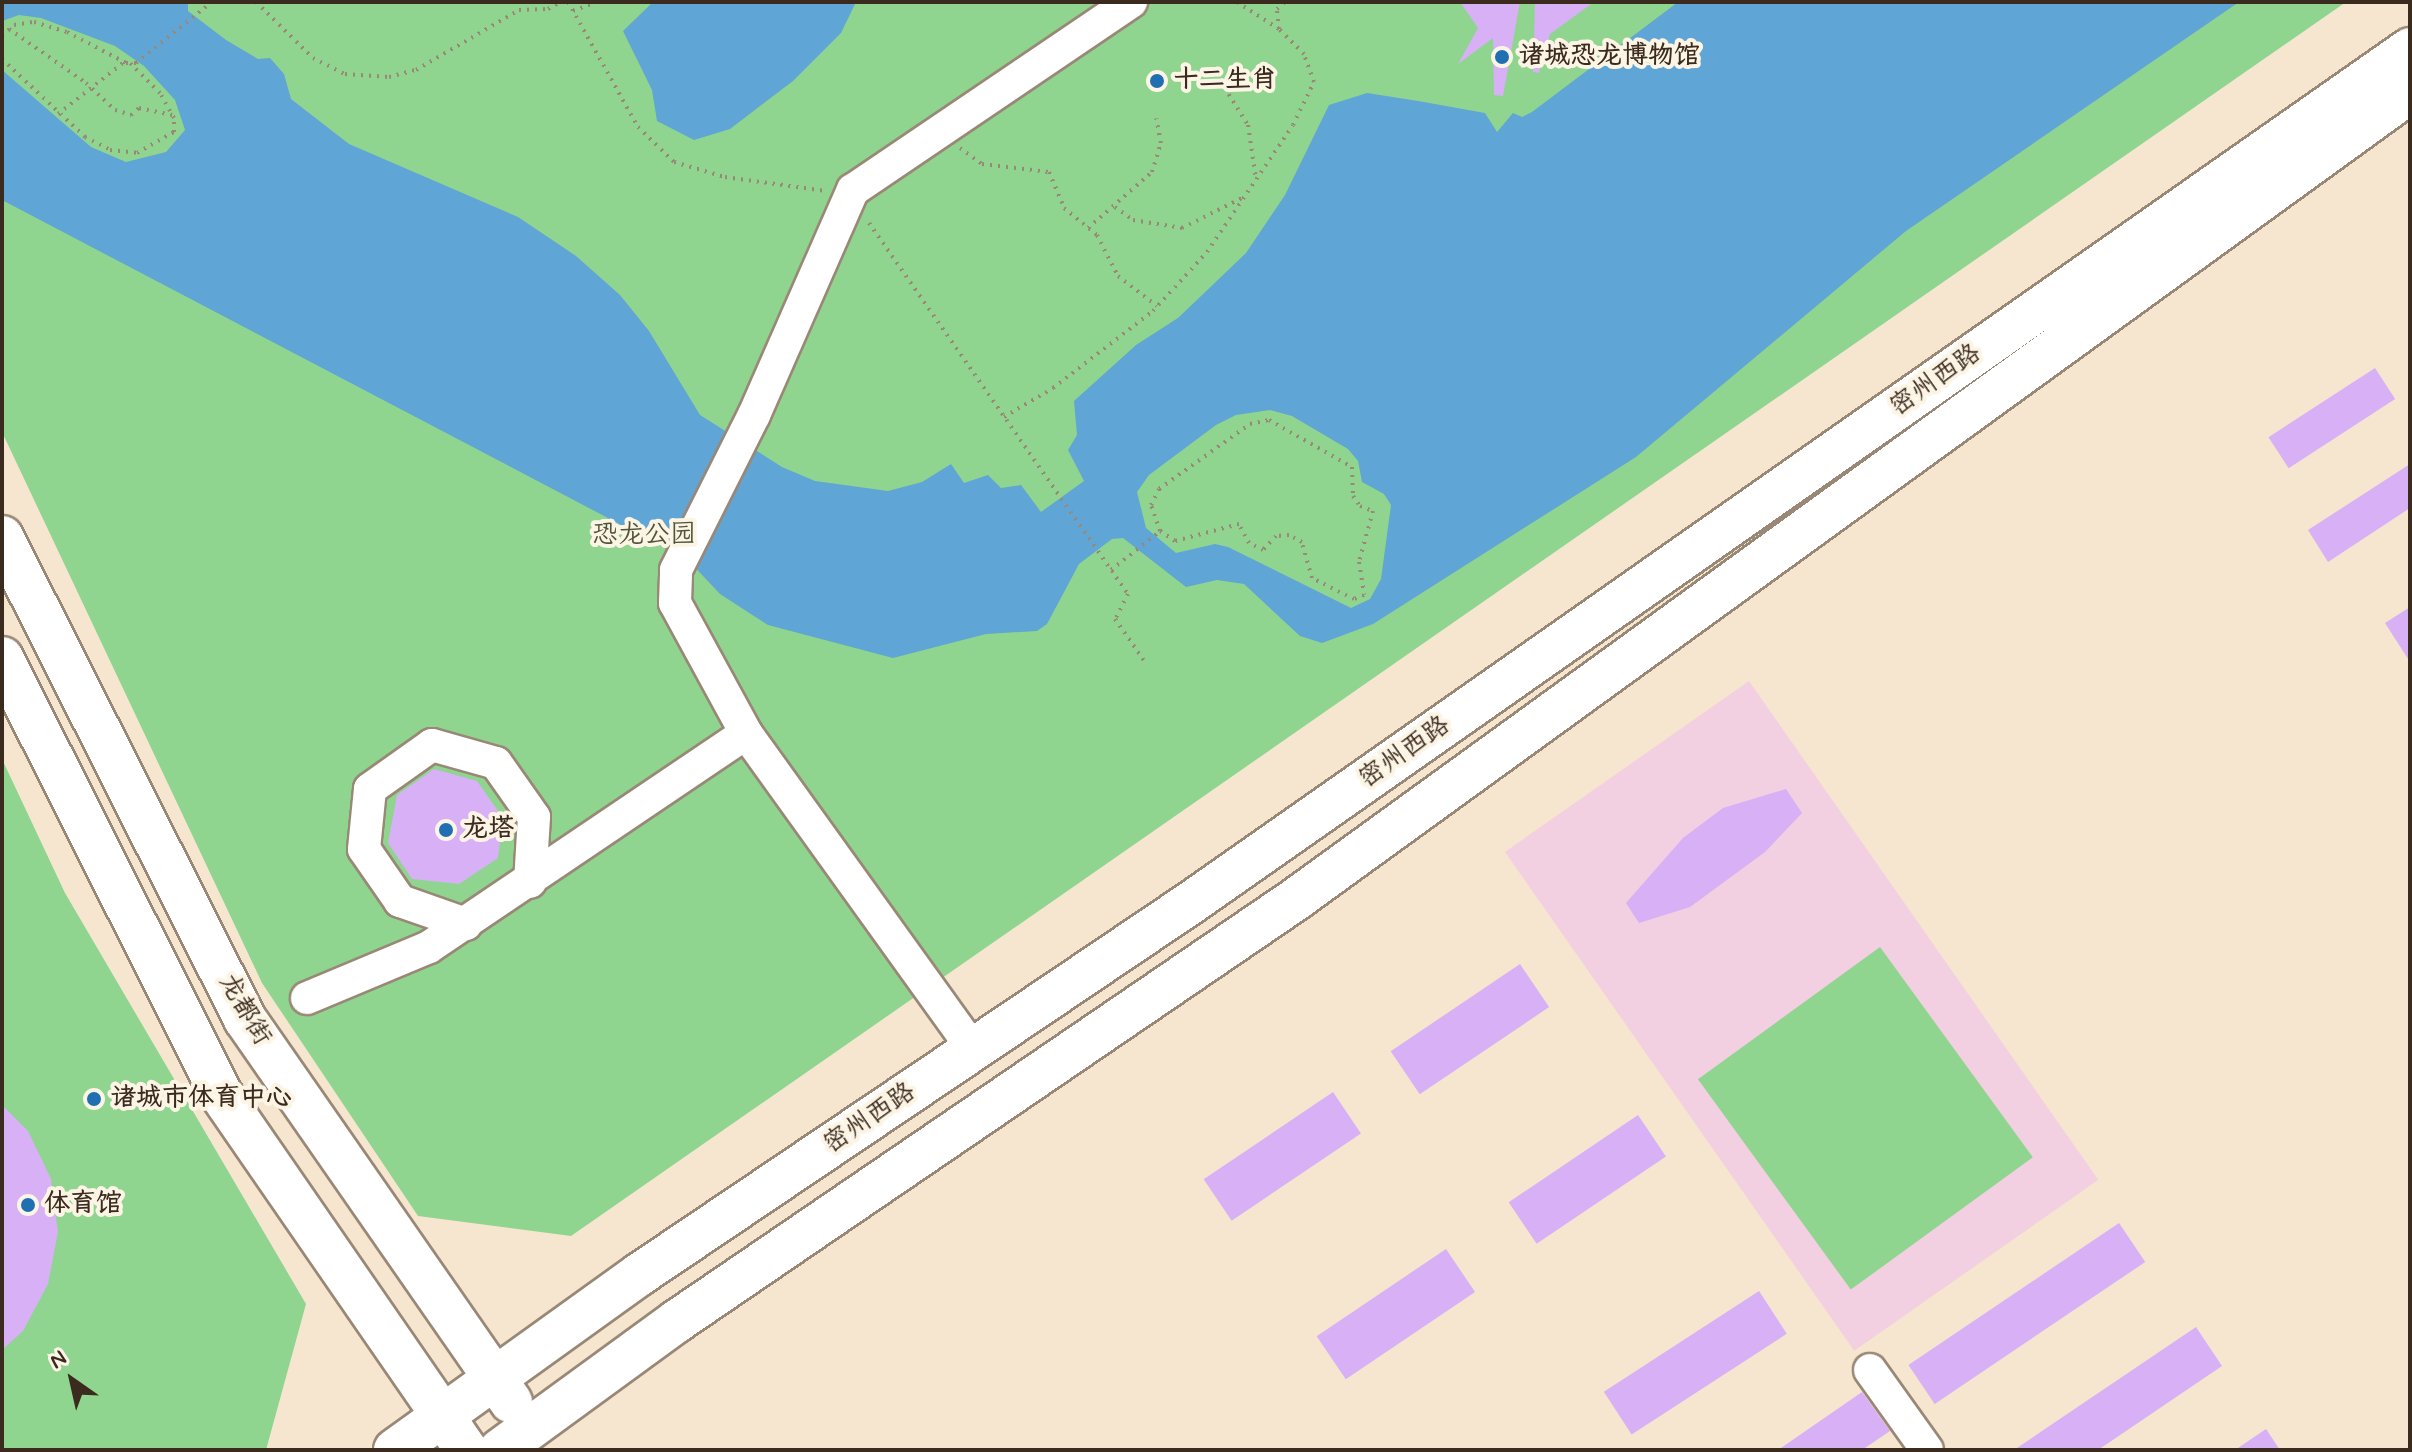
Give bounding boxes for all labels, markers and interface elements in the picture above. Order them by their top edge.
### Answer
place label: 诸城恐龙博物馆 [1518,41,1700,73]
marker: 诸城恐龙博物馆 [1493,48,1511,66]
place label: 十二生肖 [1173,65,1277,97]
marker: 十二生肖 [1148,72,1166,90]
street label: 密州西路 [1884,338,1988,424]
park label: 恐龙公园 [592,520,696,552]
street label: 密州西路 [1353,710,1457,796]
place label: 龙塔 [462,814,514,846]
marker: 龙塔 [437,821,455,839]
street label: 龙都街 [211,968,277,1052]
street label: 密州西路 [818,1077,922,1161]
place label: 诸城市体育中心 [110,1083,292,1115]
marker: 诸城市体育中心 [85,1090,103,1108]
place label: 体育馆 [44,1189,122,1221]
marker: 体育馆 [19,1196,37,1214]
north arrow [32,1340,112,1420]
text: N [45,1344,72,1376]

